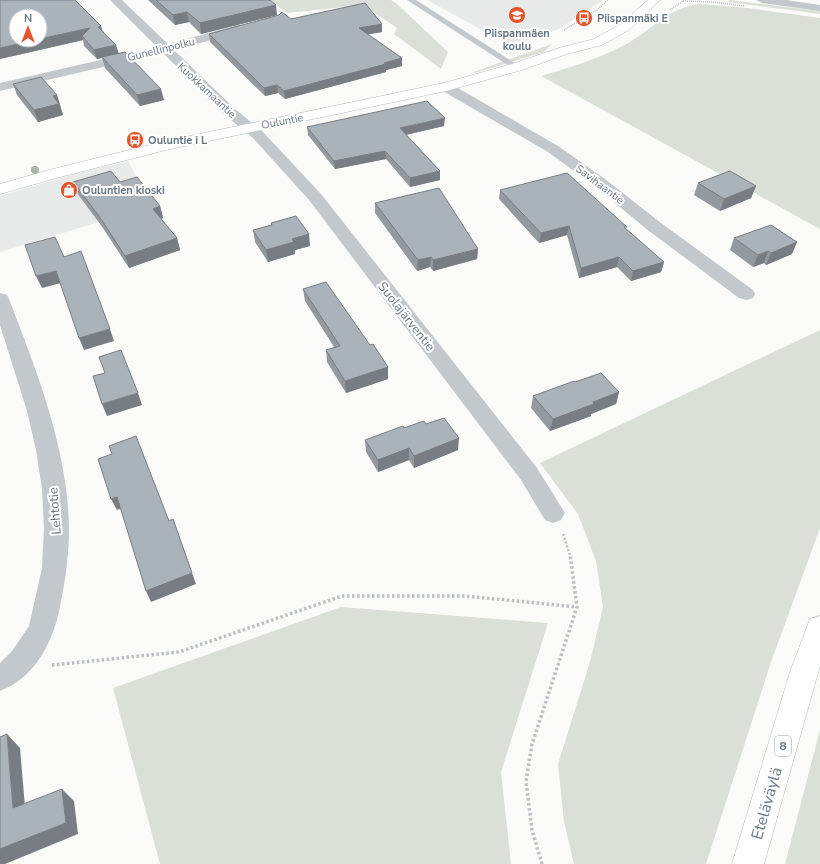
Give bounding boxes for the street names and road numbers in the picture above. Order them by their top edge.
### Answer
street label: Gunellinpolku [126,34,196,65]
street label: Kuokkamaantie [174,59,239,122]
street label: Ouluntie [260,110,305,133]
street label: Savihaantie [572,161,627,208]
street label: Suolajärventie [373,278,439,355]
street label: Lehtotie [44,487,66,535]
road number: 8 [775,736,791,756]
street label: Eteläväylä [746,765,788,842]

